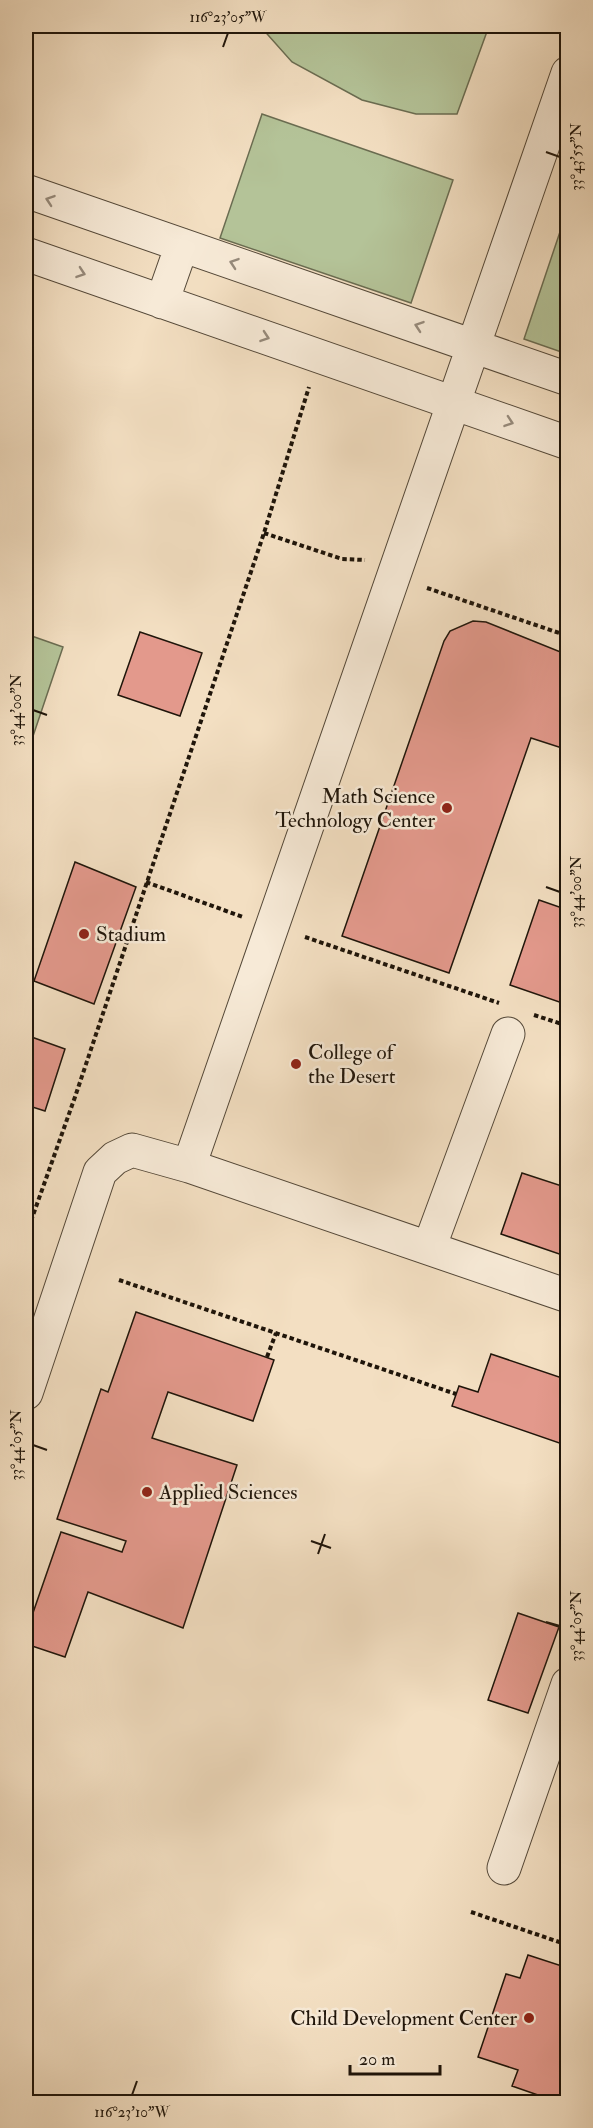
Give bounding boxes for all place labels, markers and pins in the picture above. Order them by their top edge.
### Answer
place label: Math Science Technology Center [275,783,435,834]
marker: Math Science Technology Center [440,801,454,815]
place label: Stadium [96,921,166,948]
marker: Stadium [77,927,91,941]
place label: College of the Desert [308,1039,396,1090]
marker: College of the Desert [289,1057,303,1071]
place label: Applied Sciences [158,1479,297,1506]
marker: Applied Sciences [140,1485,154,1499]
place label: Child Development Center [290,2005,517,2032]
marker: Child Development Center [522,2011,536,2025]

